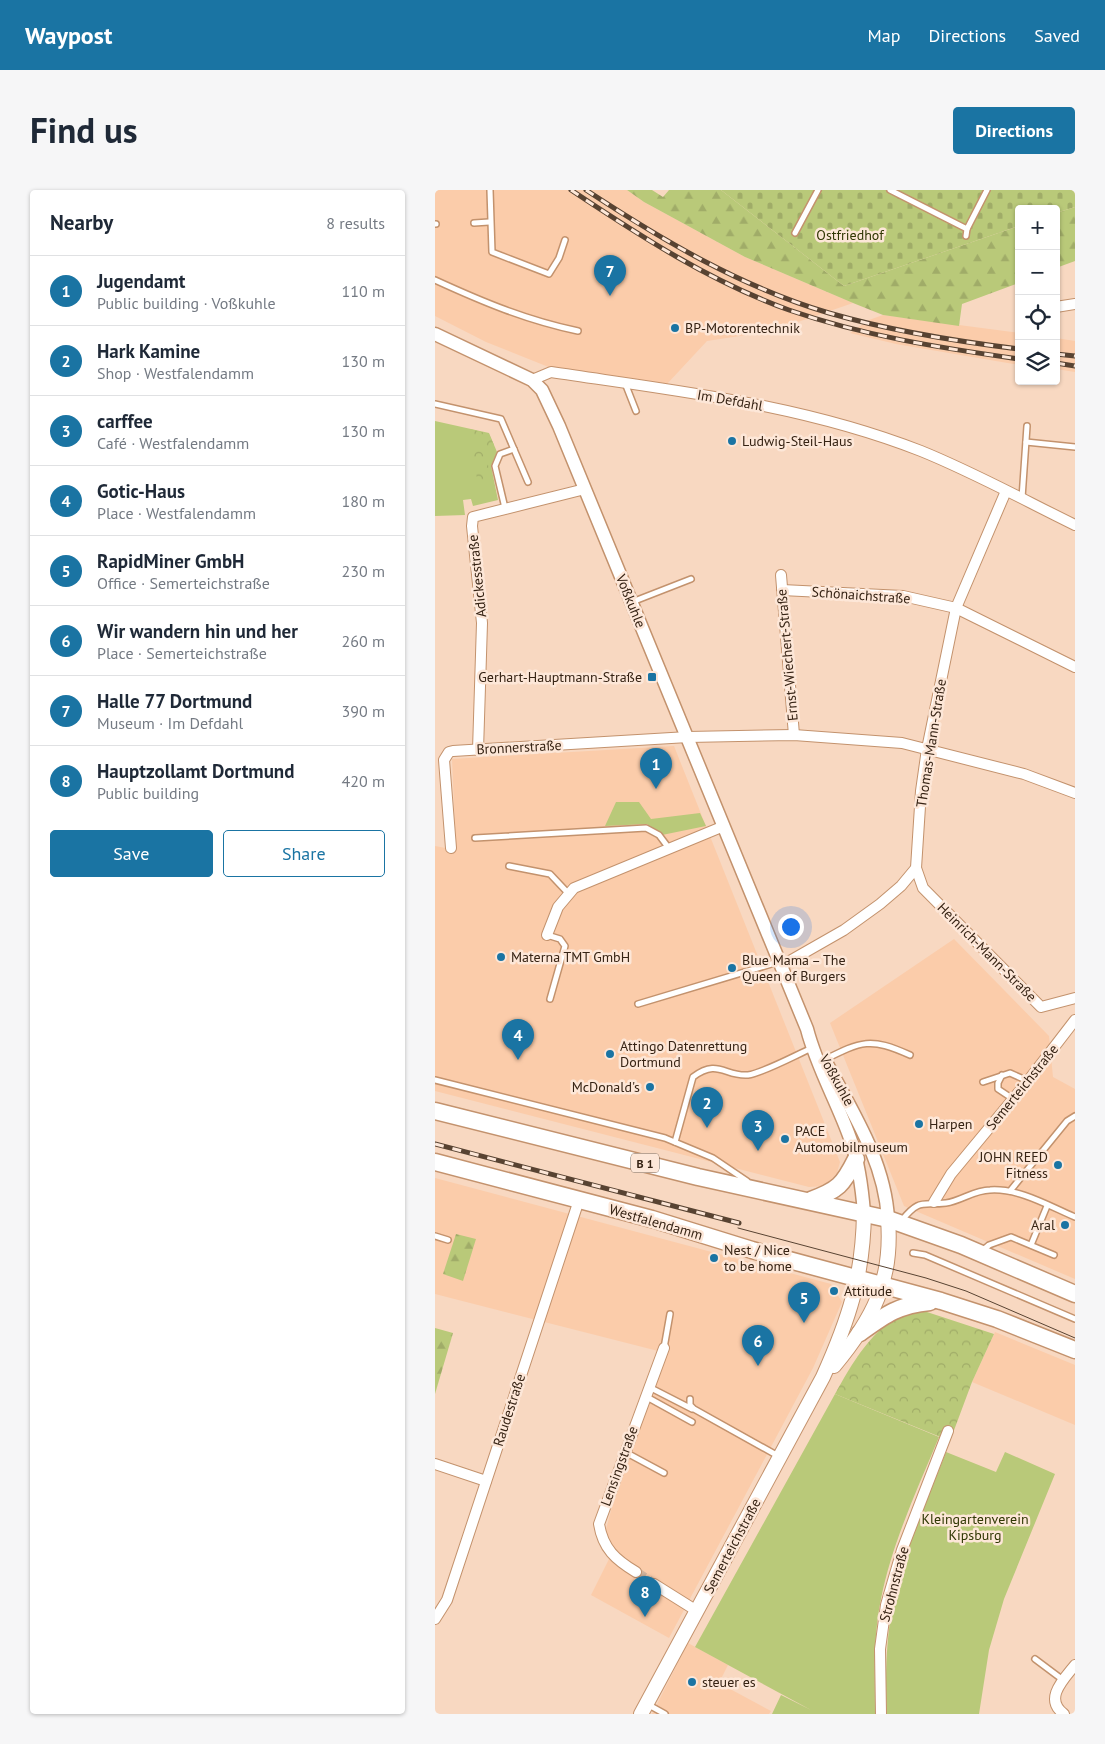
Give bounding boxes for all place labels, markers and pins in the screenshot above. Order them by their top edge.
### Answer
pin: 7 [594,255,626,296]
place label: BP-Motorentechnik [685,319,800,337]
marker: BP-Motorentechnik [669,322,681,334]
place label: Ludwig-Steil-Haus [742,432,853,450]
marker: Ludwig-Steil-Haus [726,435,738,447]
place label: Gerhart-Hauptmann-Straße [478,668,642,686]
marker: Gerhart-Hauptmann-Straße [646,671,658,683]
pin: 1 [640,748,672,789]
place label: Materna TMT GmbH [511,948,630,966]
marker: Materna TMT GmbH [495,951,507,963]
place label: Blue Mama – The Queen of Burgers [742,951,846,985]
marker: Blue Mama – The Queen of Burgers [726,962,738,974]
pin: 4 [502,1019,534,1060]
place label: Attingo Datenrettung Dortmund [620,1037,747,1071]
marker: Attingo Datenrettung Dortmund [604,1048,616,1060]
place label: McDonald's [572,1078,640,1096]
marker: McDonald's [644,1081,656,1093]
pin: 2 [691,1087,723,1128]
pin: 3 [742,1110,774,1151]
place label: Harpen [929,1115,972,1133]
marker: Harpen [913,1118,925,1130]
place label: PACE Automobilmuseum [795,1122,908,1156]
marker: PACE Automobilmuseum [779,1133,791,1145]
place label: JOHN REED Fitness [978,1148,1048,1182]
marker: JOHN REED Fitness [1052,1159,1064,1171]
place label: Aral [1031,1216,1055,1234]
marker: Aral [1059,1219,1071,1231]
place label: Nest / Nice to be home [724,1241,792,1275]
marker: Nest / Nice to be home [708,1252,720,1264]
pin: 5 [788,1282,820,1323]
place label: Attitude [844,1282,892,1300]
marker: Attitude [828,1285,840,1297]
pin: 6 [742,1325,774,1366]
pin: 8 [629,1576,661,1617]
place label: steuer es [702,1673,756,1691]
marker: steuer es [686,1676,698,1688]

